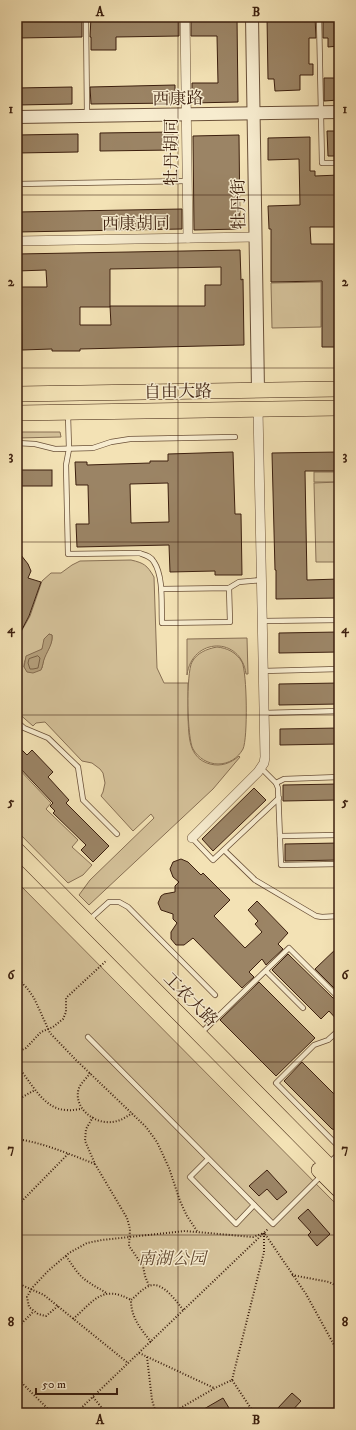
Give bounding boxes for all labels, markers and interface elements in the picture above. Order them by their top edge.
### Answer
text: A [95,4,105,20]
text: B [252,4,260,20]
street label: 西康路 [152,88,204,110]
text: 1 [9,101,14,117]
text: 1 [343,101,348,117]
street label: 牡丹胡同 [161,118,183,186]
street label: 牡丹街 [228,178,250,230]
street label: 西康胡同 [102,212,170,236]
text: 2 [8,274,15,290]
text: 2 [342,274,349,290]
street label: 自由大路 [144,380,212,404]
text: 3 [9,448,14,464]
text: 3 [343,448,348,464]
text: 4 [6,621,15,638]
text: 4 [340,621,349,638]
text: 5 [7,794,15,810]
text: 5 [341,794,349,810]
text: 6 [8,967,16,983]
text: 6 [342,967,350,983]
street label: 工农大路 [158,968,222,1032]
text: 7 [8,1141,15,1157]
text: 7 [342,1141,349,1157]
park label: 南湖公园 [138,1248,209,1270]
text: 8 [8,1314,15,1330]
text: 8 [342,1314,349,1330]
scale bar [36,1370,117,1396]
text: 50 m [42,1377,66,1392]
text: A [95,1412,105,1428]
text: B [252,1412,260,1428]

